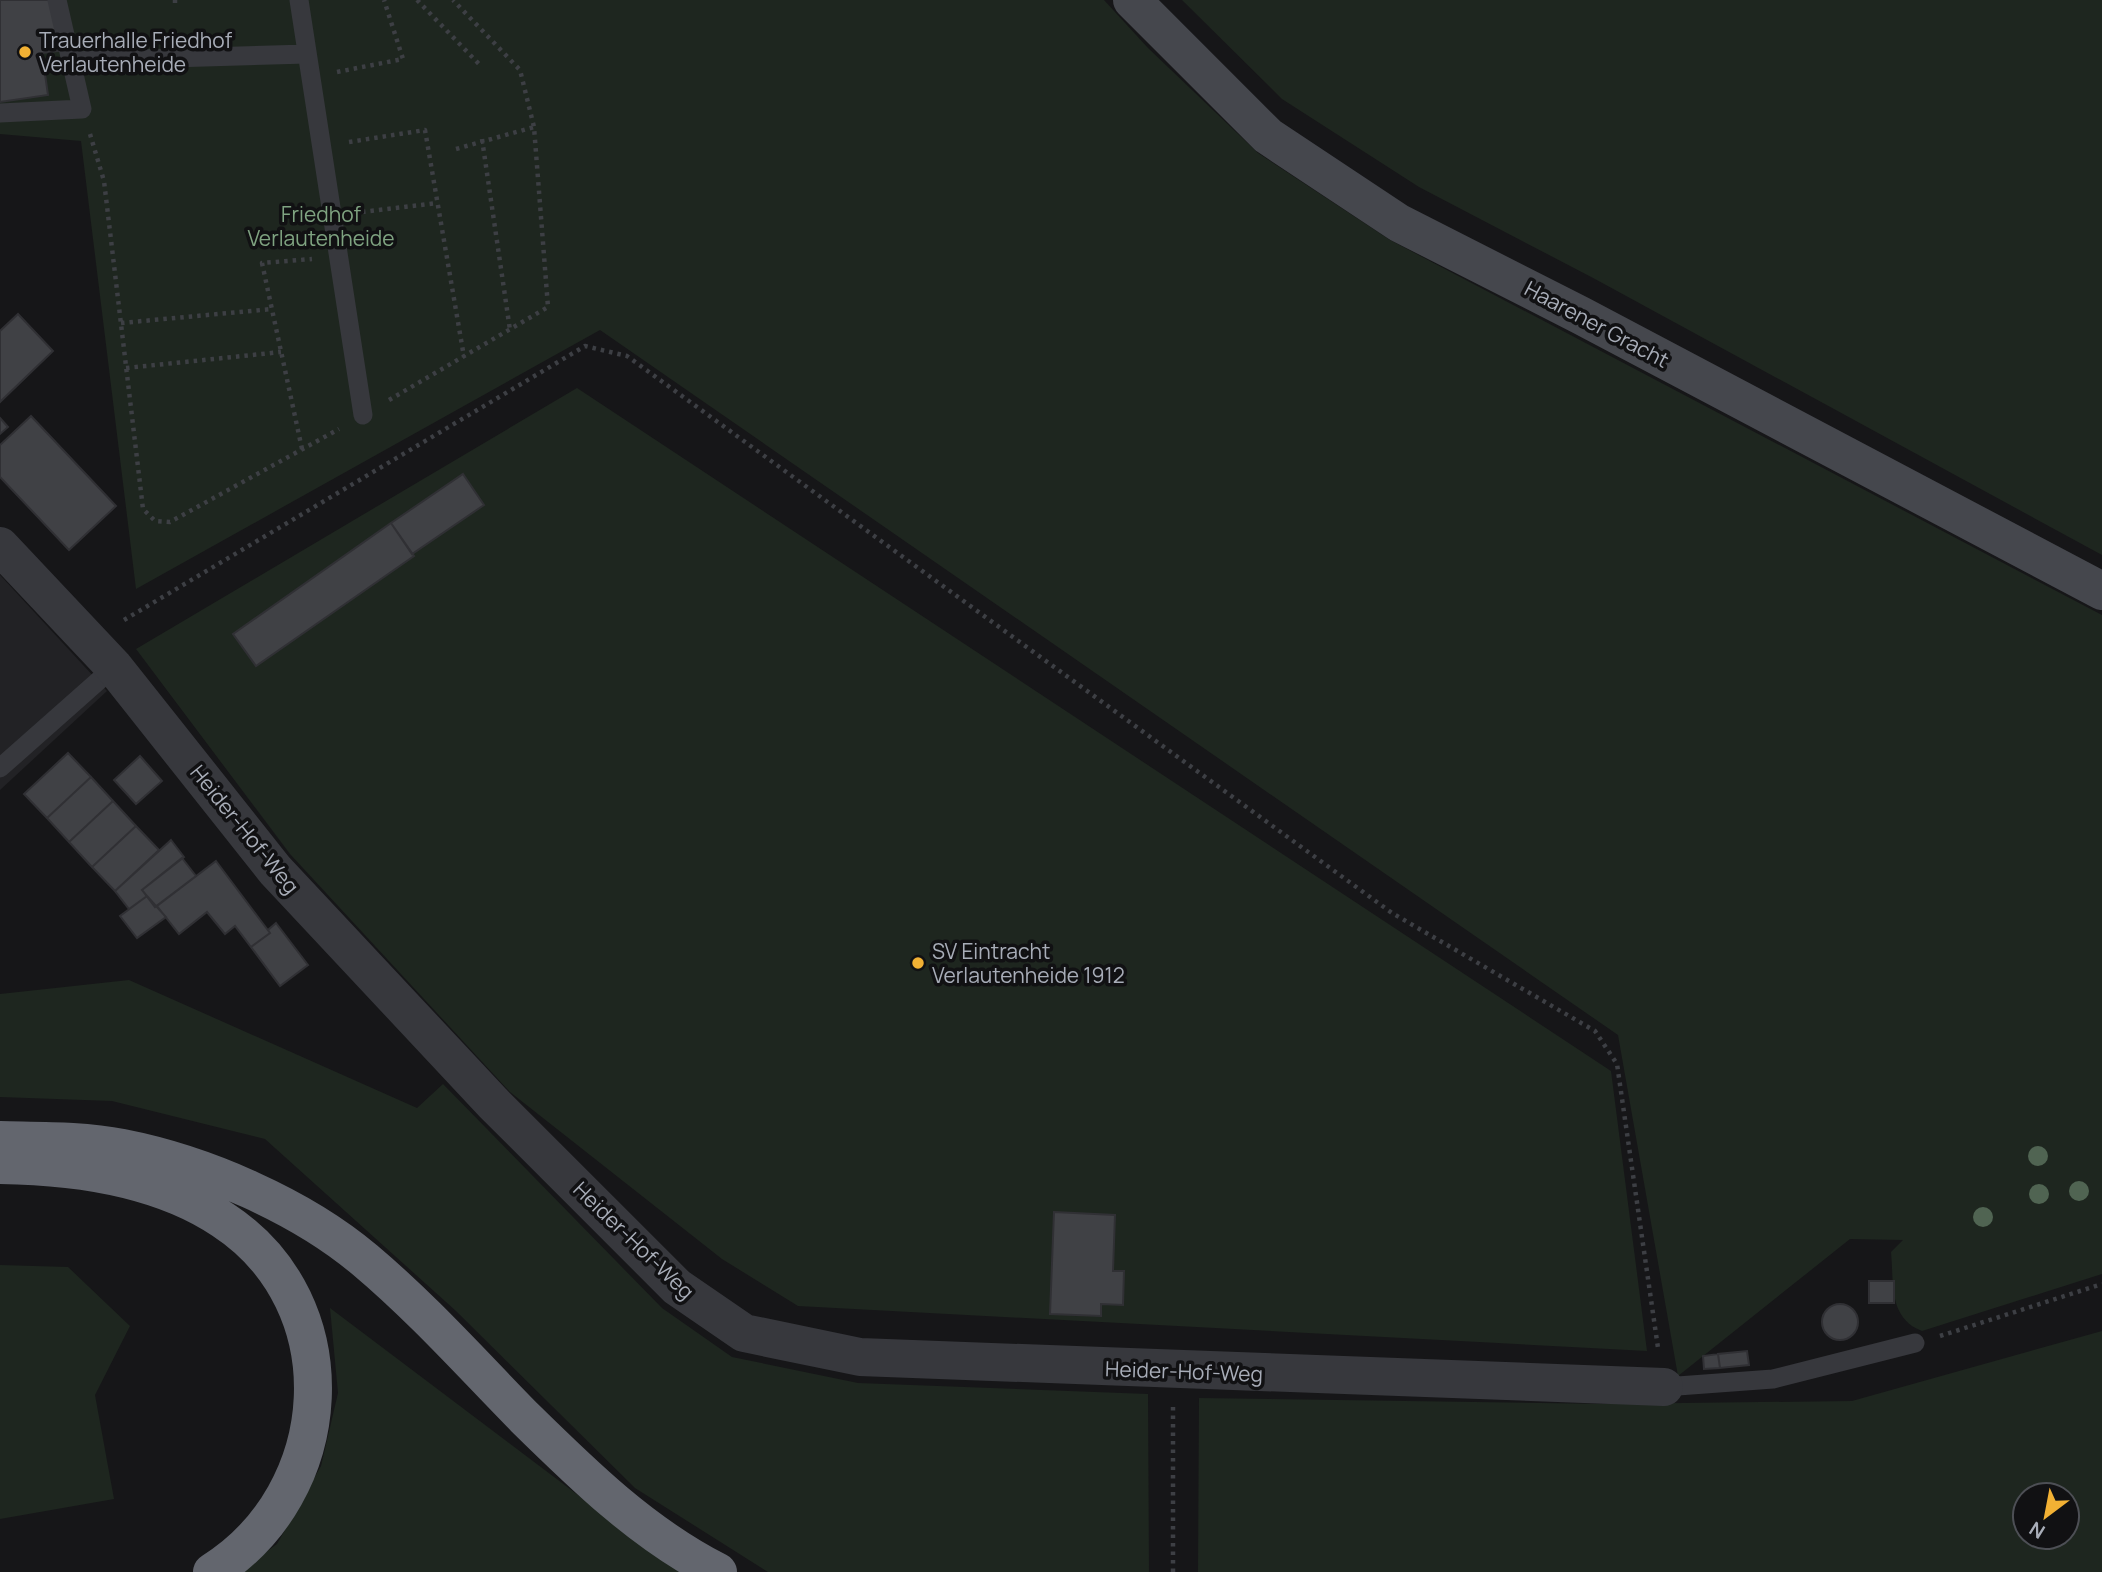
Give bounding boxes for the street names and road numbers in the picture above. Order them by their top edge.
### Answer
street label: Haarener Gracht [1520,274,1674,374]
street label: Heider-Hof-Weg [184,759,306,899]
street label: Heider-Hof-Weg [567,1175,701,1305]
street label: Heider-Hof-Weg [1105,1354,1263,1388]

